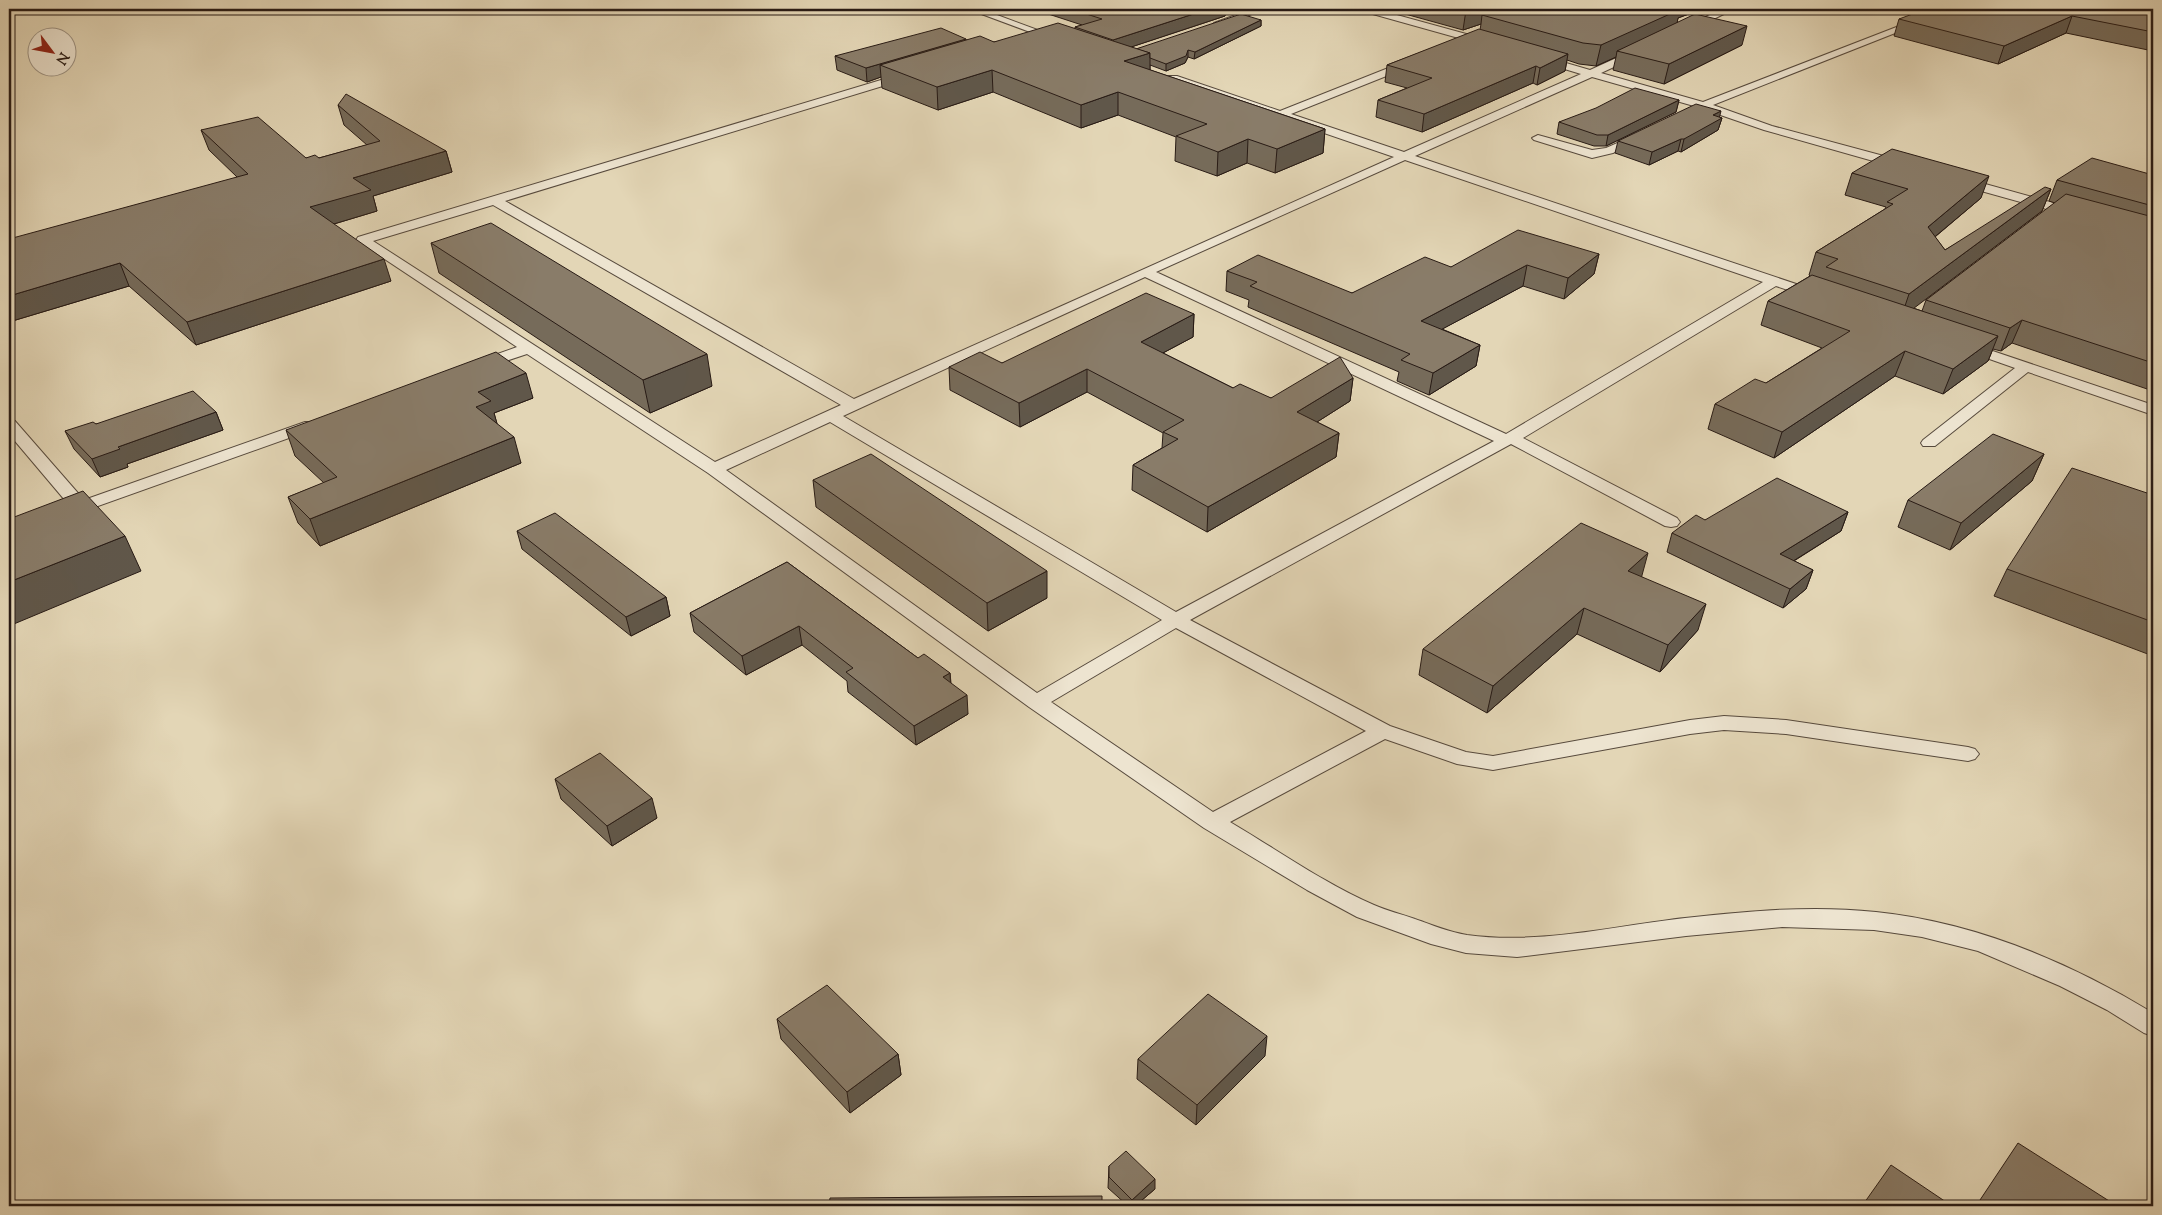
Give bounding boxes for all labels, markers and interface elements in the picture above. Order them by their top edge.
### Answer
north arrow [28,28,78,78]
text: N [50,48,73,68]

